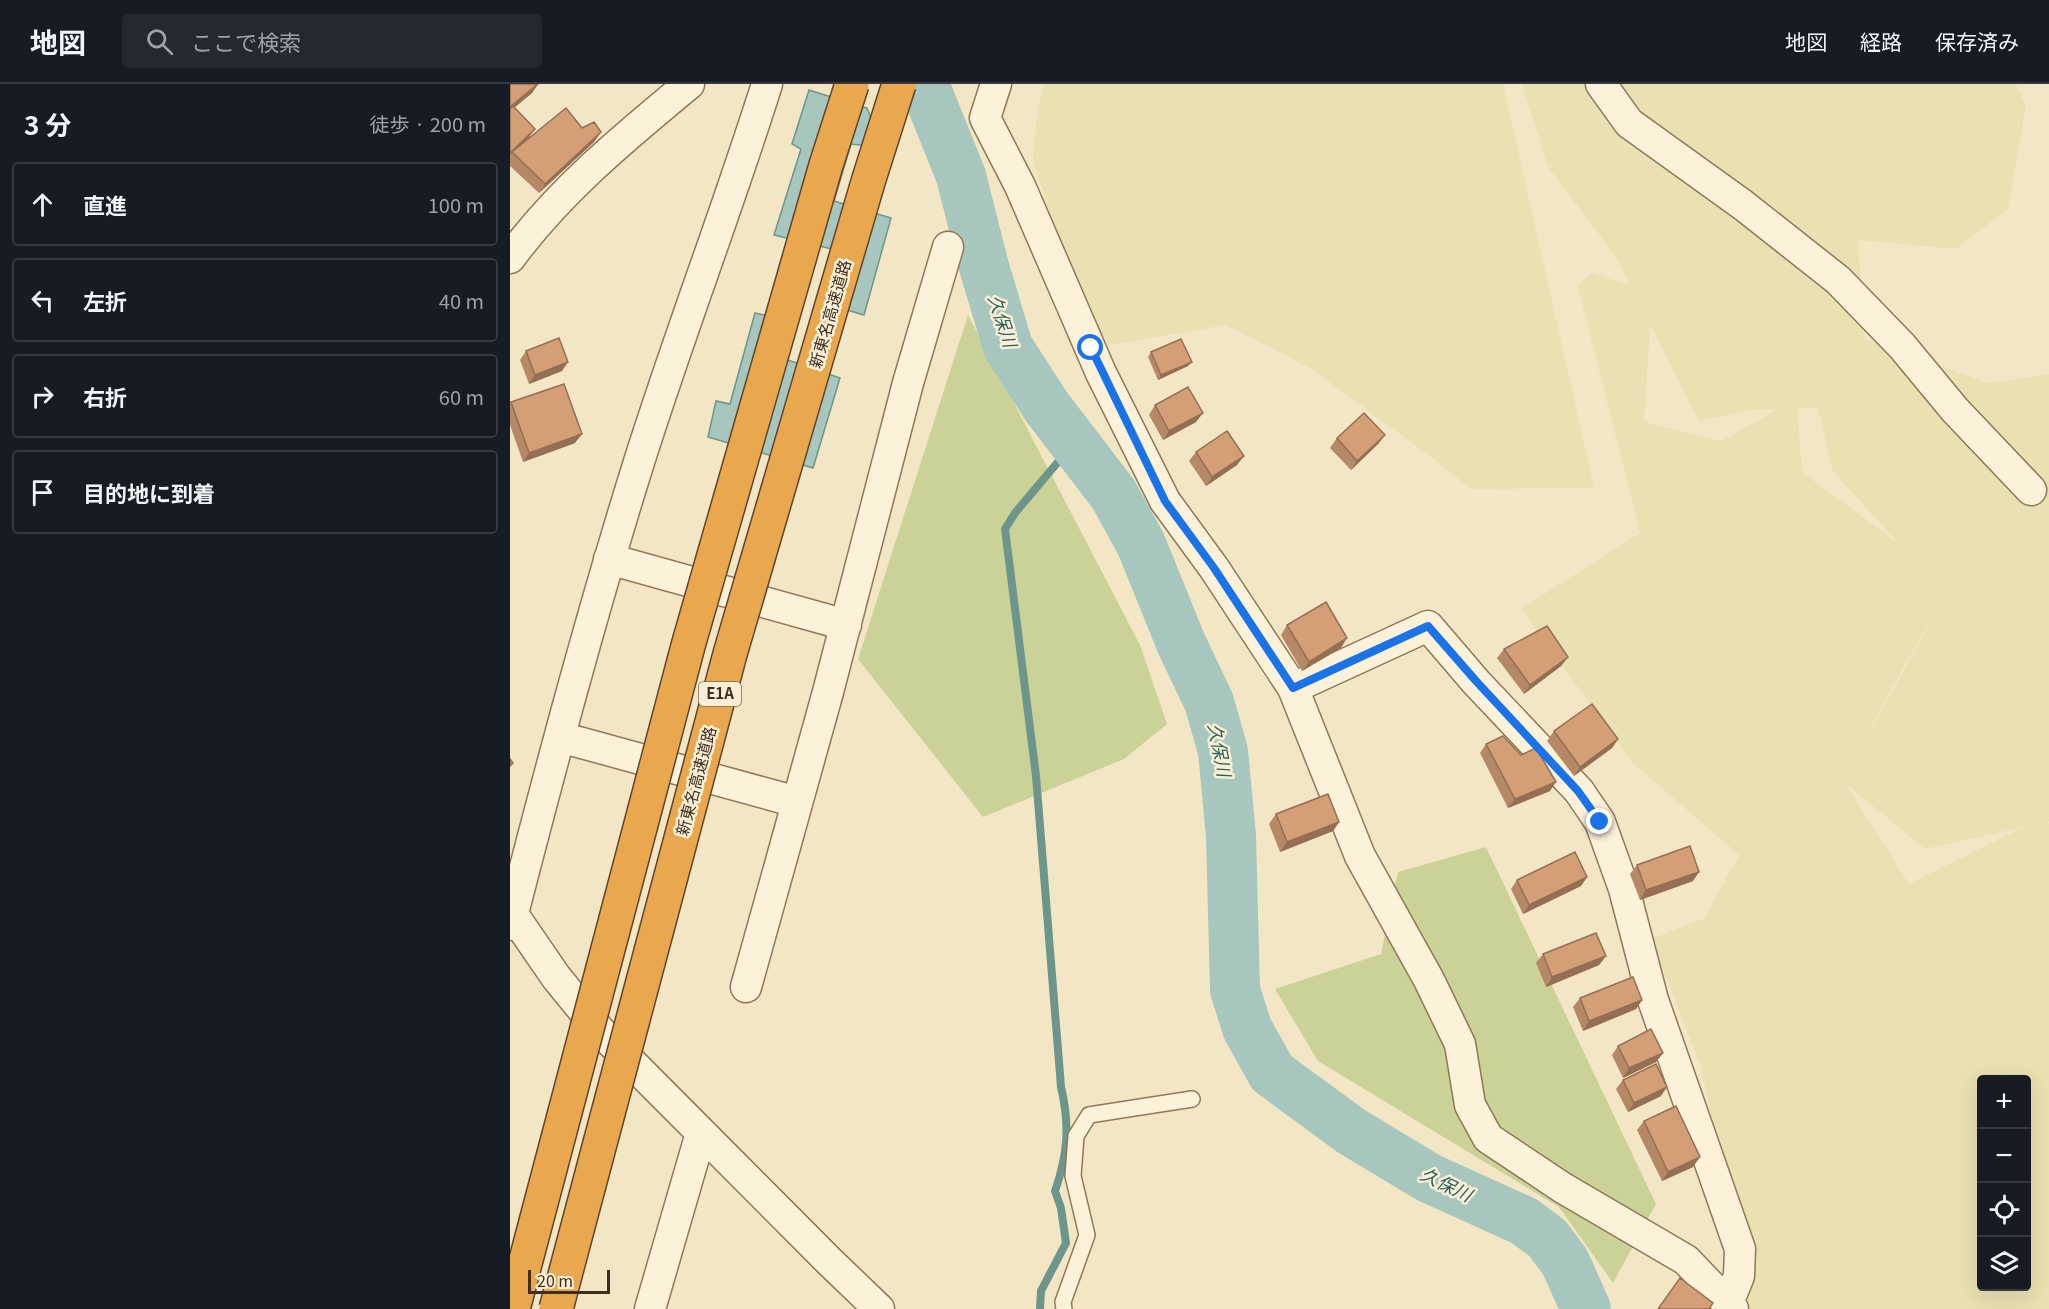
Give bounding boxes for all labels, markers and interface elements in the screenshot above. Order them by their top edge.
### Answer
search box [122,14,542,68]
text: 地図 [30,21,86,61]
icon: search [143,25,176,58]
text: ここで検索 [191,25,301,57]
text: 地図 [1785,26,1827,56]
text: 経路 [1860,26,1902,56]
text: 保存済み [1935,26,2019,56]
text: 3 分 [24,105,71,142]
text: 徒歩 · 200 m [370,109,486,138]
icon: ahead [26,188,59,221]
text: 直進 [83,188,127,220]
text: 100 m [428,190,484,219]
street label: 新東名高速道路 [802,257,856,371]
icon: left [26,284,59,317]
text: 左折 [83,284,127,316]
text: 40 m [439,286,484,315]
water label: 久保川 [983,291,1025,352]
route start [1077,334,1103,360]
icon: right [26,380,59,413]
text: 右折 [83,380,127,412]
text: 60 m [439,382,484,411]
icon: arrive [26,476,59,509]
text: 目的地に到着 [83,476,215,508]
road number: E1A [699,682,741,706]
water label: 久保川 [1203,721,1239,781]
street label: 新東名高速道路 [669,724,721,838]
route end [1586,808,1612,834]
map controls [1977,1075,2031,1291]
button: + [1977,1075,2031,1129]
button: − [1977,1129,2031,1183]
water label: 久保川 [1417,1160,1479,1208]
button: locate [1977,1183,2031,1237]
button: layers [1977,1237,2031,1291]
scale bar [528,1267,610,1294]
text: 20 m [537,1268,573,1292]

